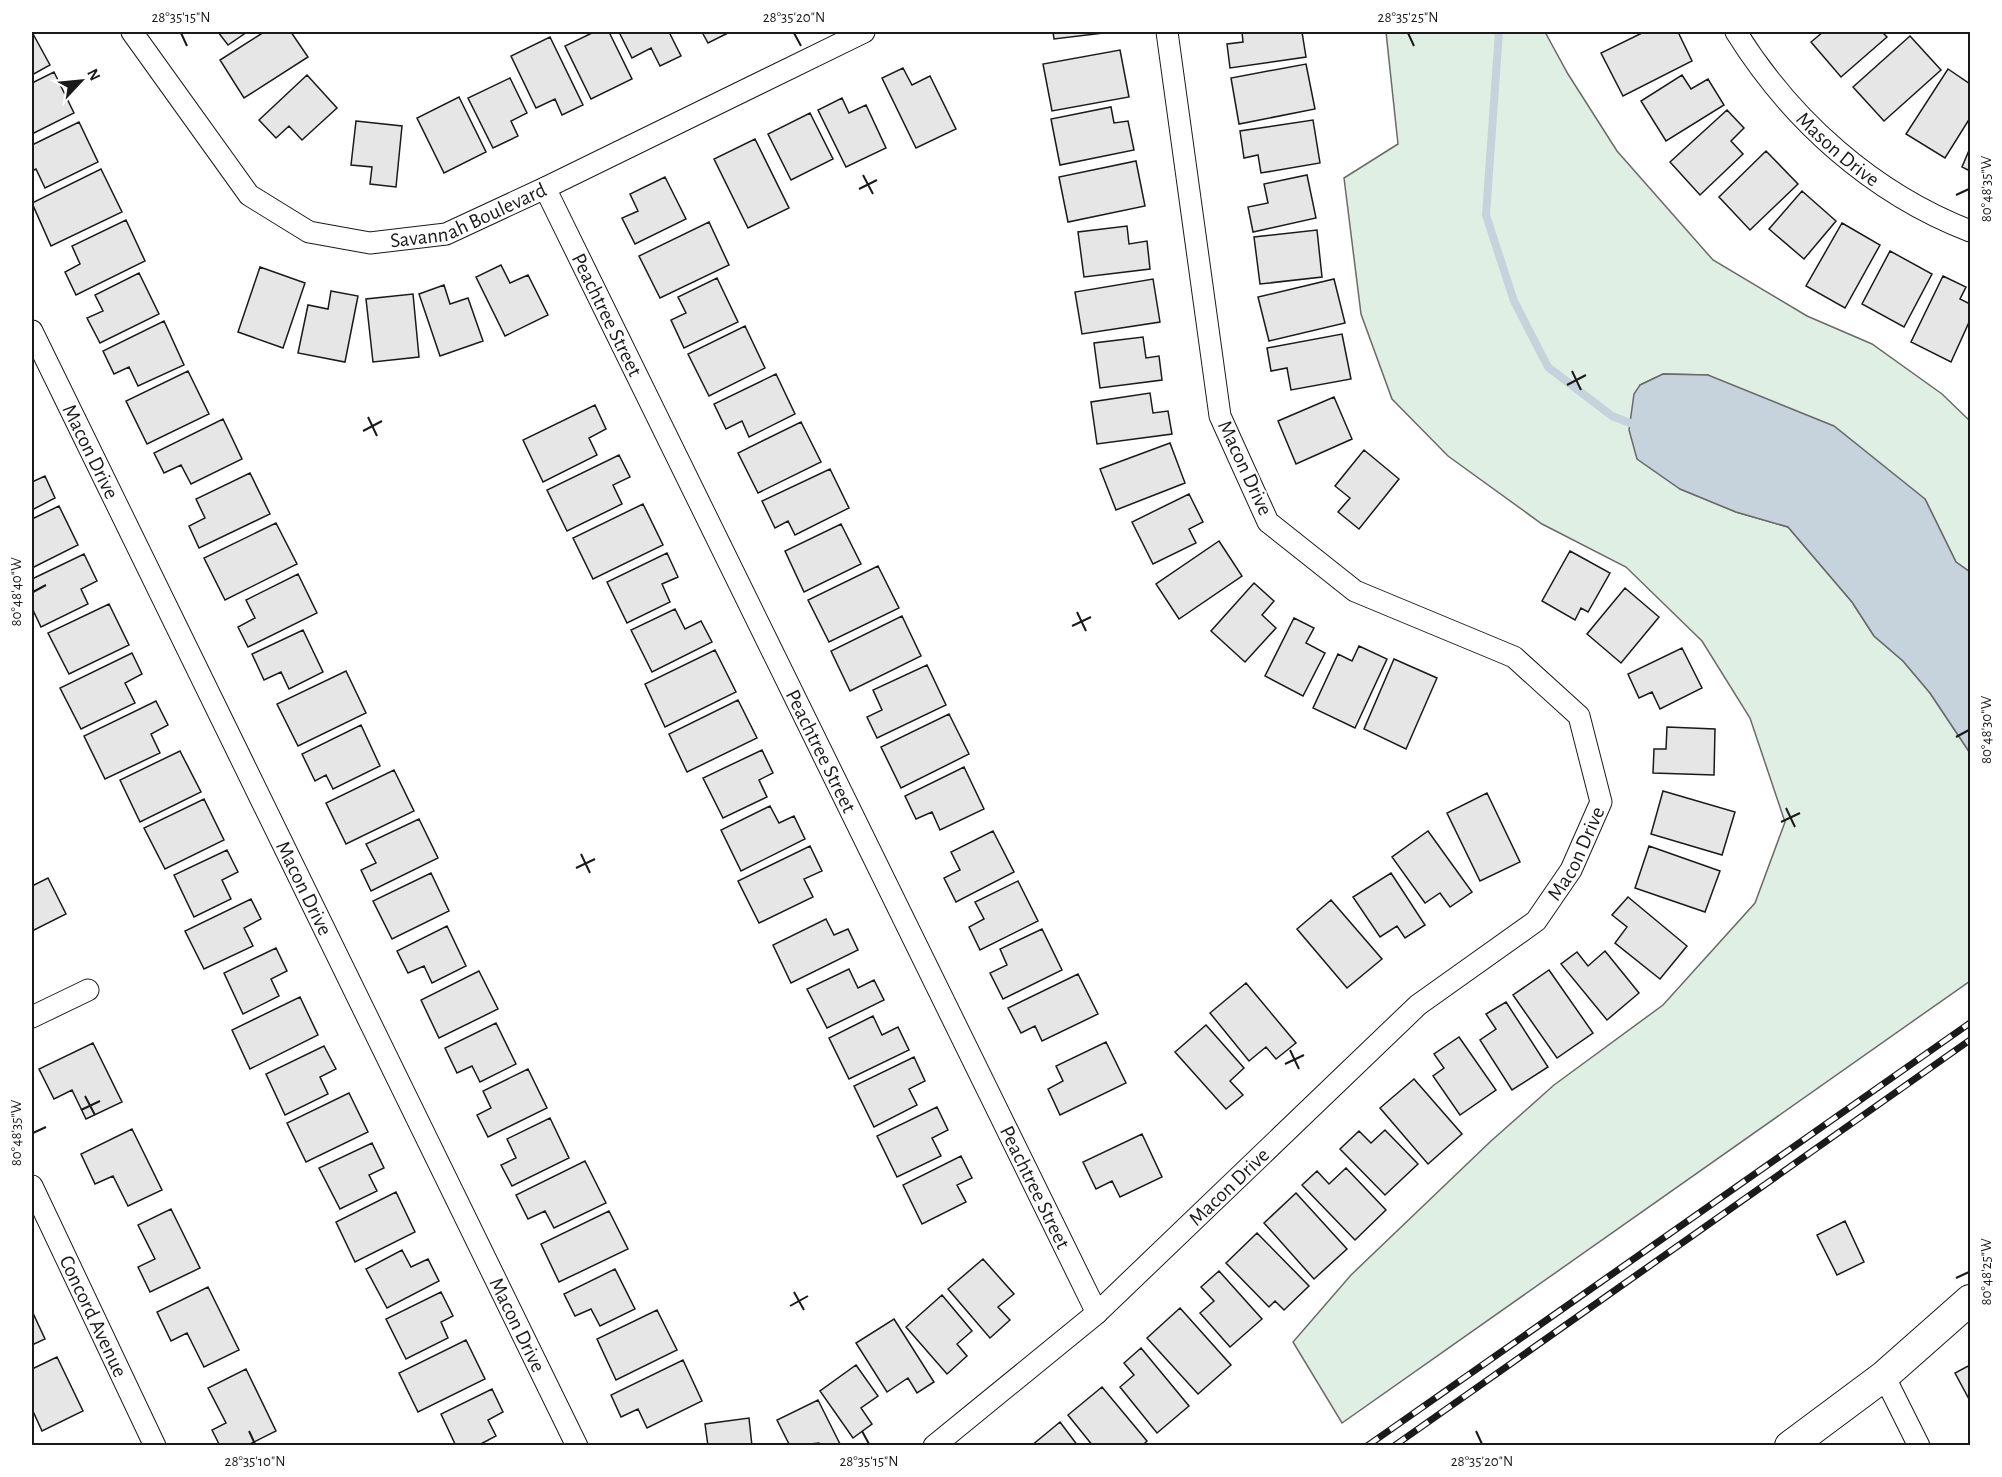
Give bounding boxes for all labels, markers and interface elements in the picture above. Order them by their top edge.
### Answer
text: 28°35'15"N [151,10,211,25]
text: 28°35'20"N [763,10,825,25]
text: 28°35'25"N [1378,10,1438,25]
north arrow [51,51,111,111]
text: N [84,66,103,83]
street label: Mason Drive [1792,108,1883,190]
text: 80°48'35"W [1979,155,1994,222]
street label: Savannah Boulevard [389,179,549,251]
street label: Peachtree Street [568,250,646,380]
street label: Macon Drive [59,401,123,502]
street label: Macon Drive [1214,417,1276,519]
text: 80°48'40"W [9,557,24,627]
street label: Peachtree Street [782,686,860,816]
text: 80°48'30"W [1979,695,1994,764]
street label: Macon Drive [1543,803,1608,904]
street label: Macon Drive [272,837,336,939]
text: 80°48'35"W [9,1099,24,1166]
street label: Peachtree Street [996,1122,1074,1252]
street label: Macon Drive [1185,1144,1273,1230]
text: 80°48'25"W [1979,1238,1994,1306]
street label: Concord Avenue [56,1252,131,1380]
street label: Macon Drive [486,1274,550,1375]
text: 28°35'10"N [225,1454,285,1469]
text: 28°35'15"N [839,1454,899,1469]
text: 28°35'20"N [1451,1454,1513,1469]

